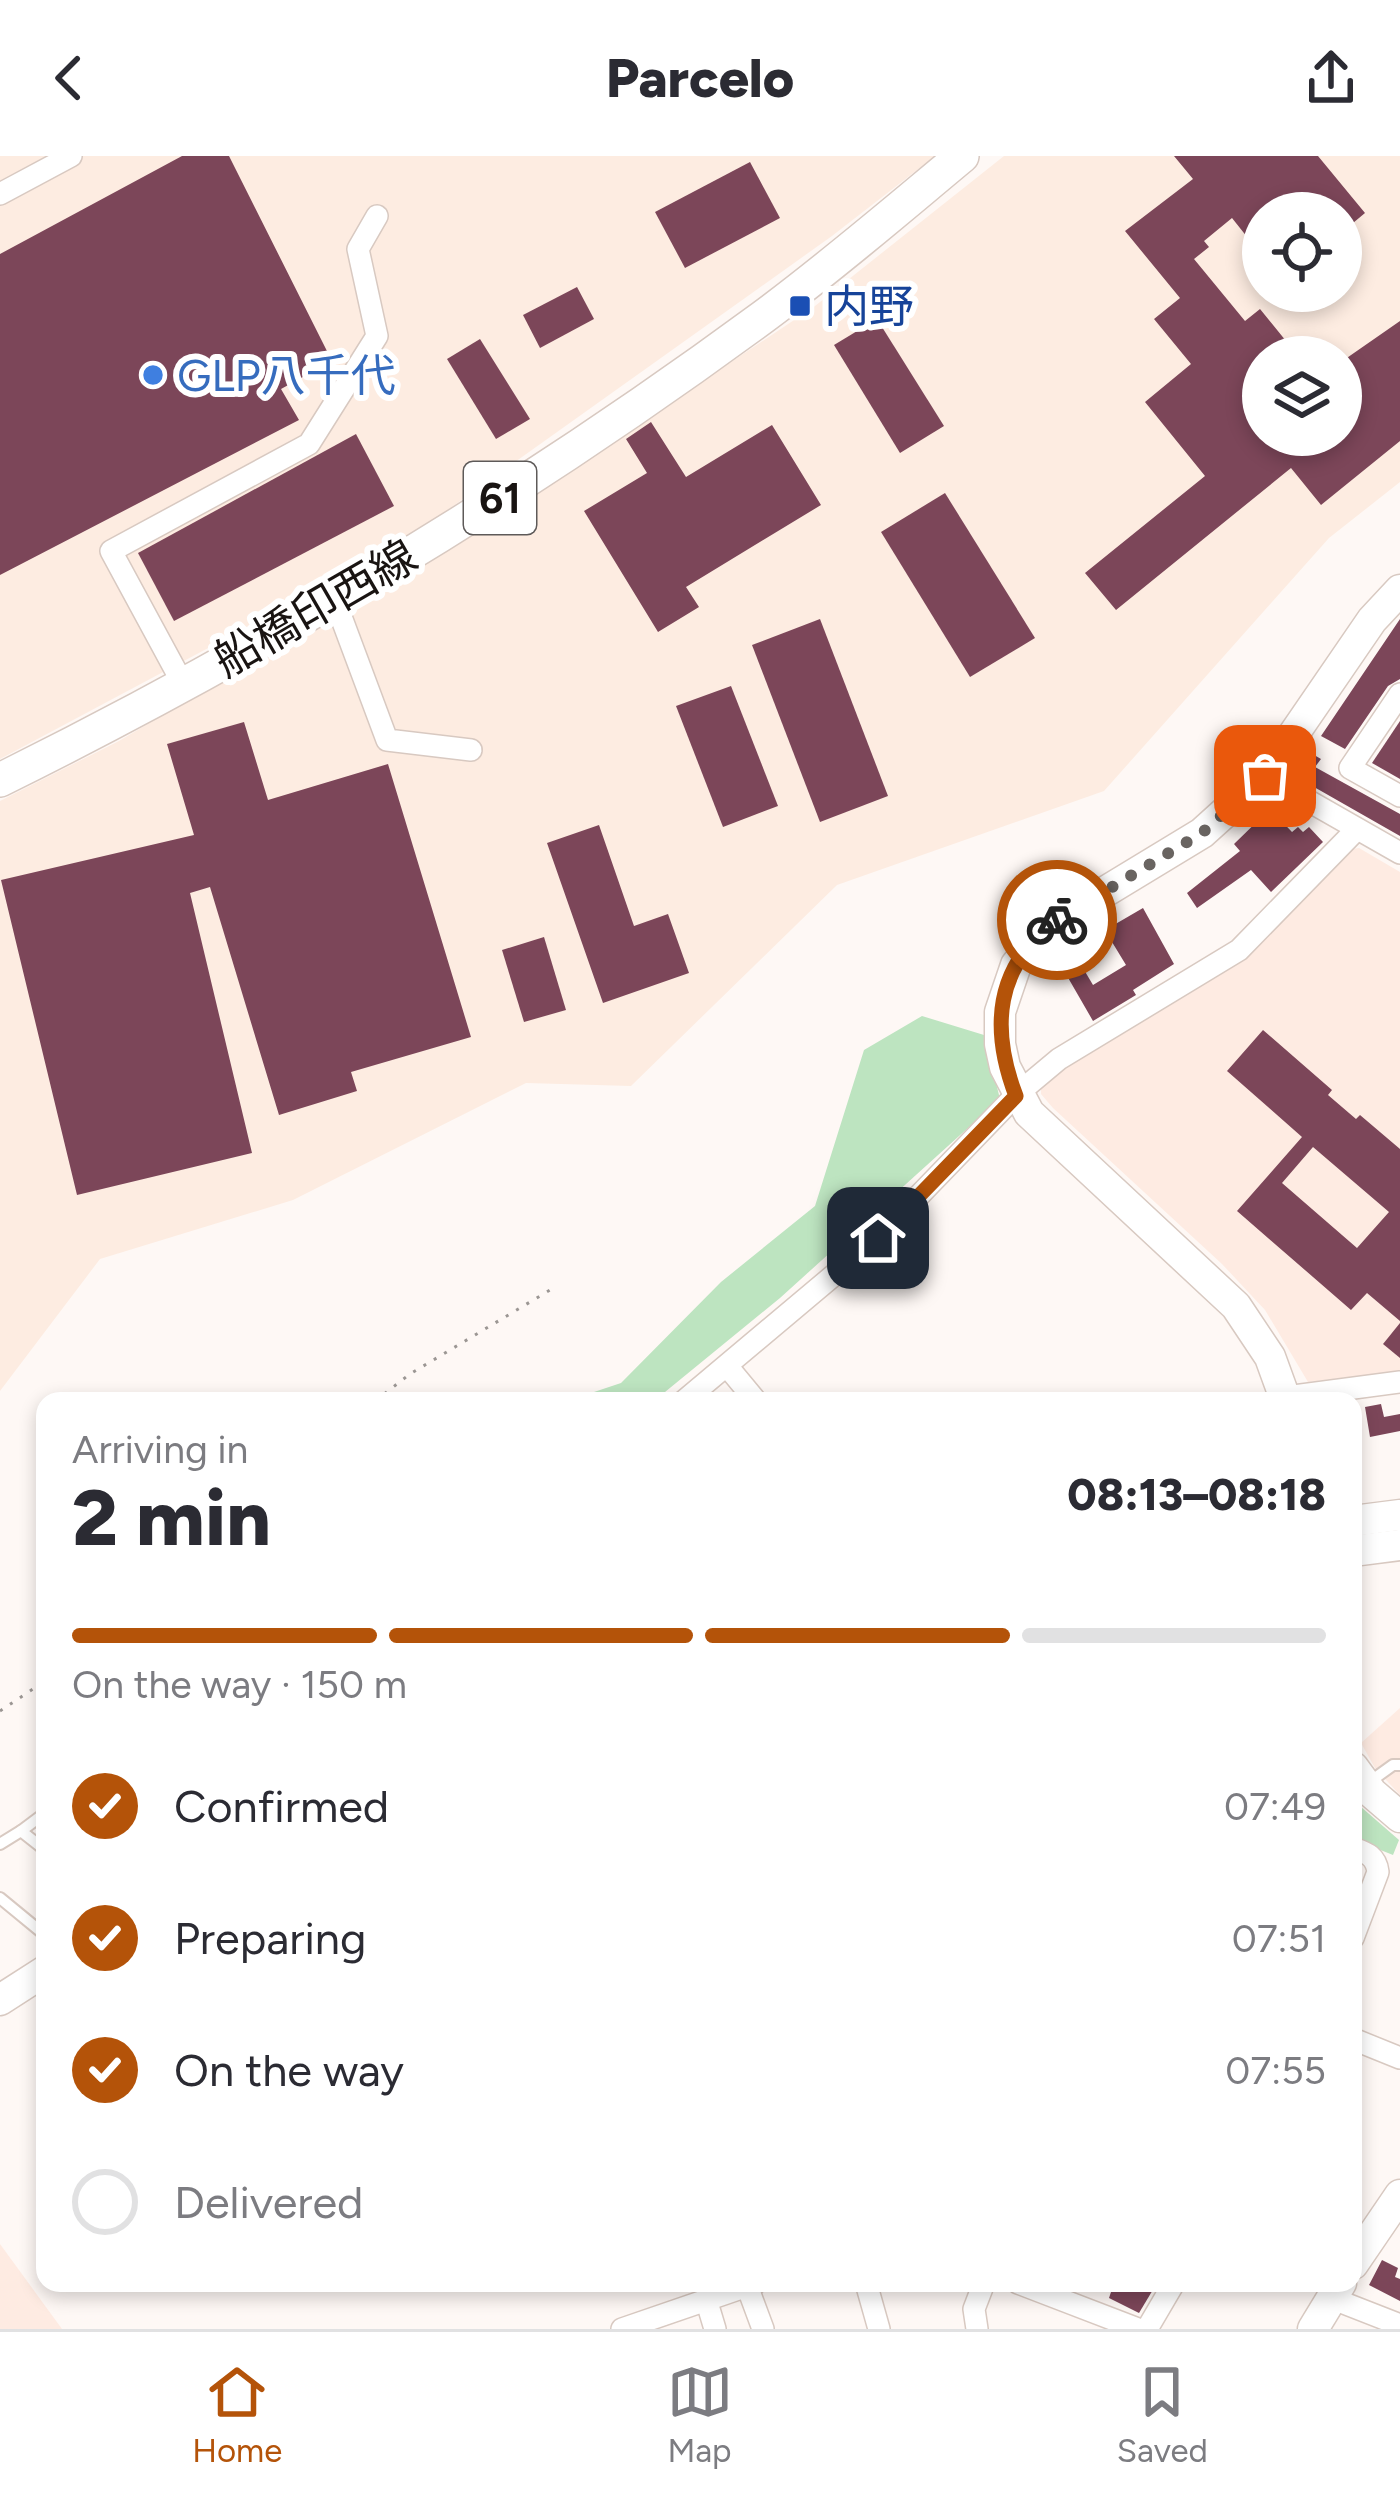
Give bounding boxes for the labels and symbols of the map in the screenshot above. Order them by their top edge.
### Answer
place label: 内野 [824,279,914,333]
marker: 内野 [787,293,813,319]
place label: GLP八千代 [177,348,396,402]
marker: GLP八千代 [140,362,166,388]
road number: 61 [464,462,536,534]
street label: 船橋印西線 [204,528,426,688]
pin [1214,725,1316,827]
courier [997,860,1117,980]
pin [827,1187,929,1289]

